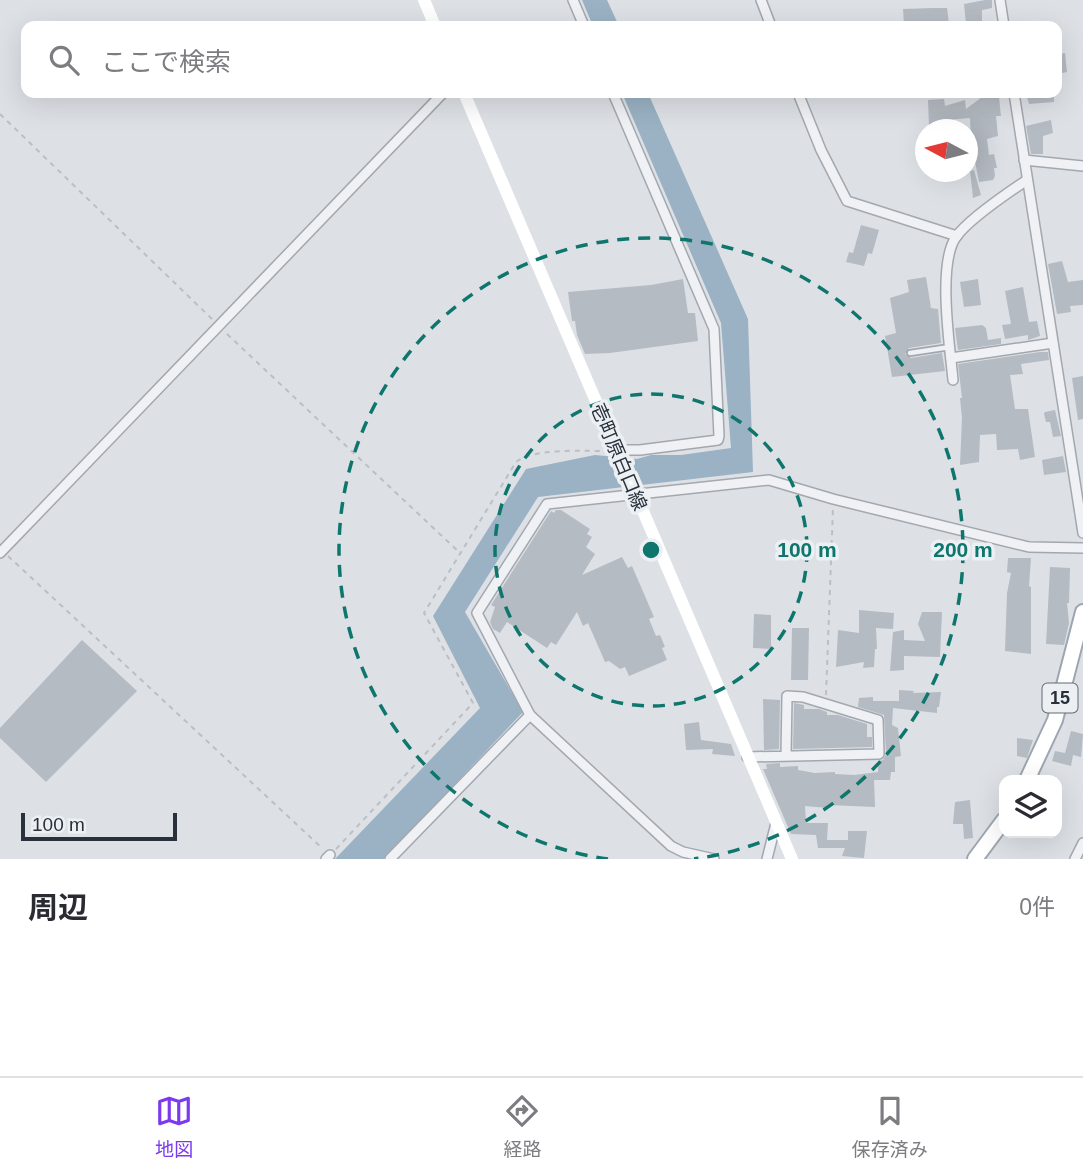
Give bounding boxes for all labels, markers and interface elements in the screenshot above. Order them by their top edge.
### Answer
search box [21,21,1062,98]
icon: search [45,41,83,79]
text: ここで検索 [101,47,231,77]
north arrow [915,119,978,182]
street label: 壱町原白口線 [587,400,651,514]
centre of rings [639,538,663,562]
text: 100 m [777,538,837,561]
text: 200 m [933,538,993,561]
road number: 15 [1042,684,1078,712]
map controls [999,775,1062,838]
button: layers [999,775,1062,838]
scale bar [21,810,177,842]
text: 100 m [32,814,85,835]
text: 周辺 [28,891,88,924]
text: 0件 [1019,894,1055,920]
tab: 地図 [155,1092,193,1161]
tab: 経路 [503,1092,542,1161]
tab: 保存済み [852,1092,928,1161]

